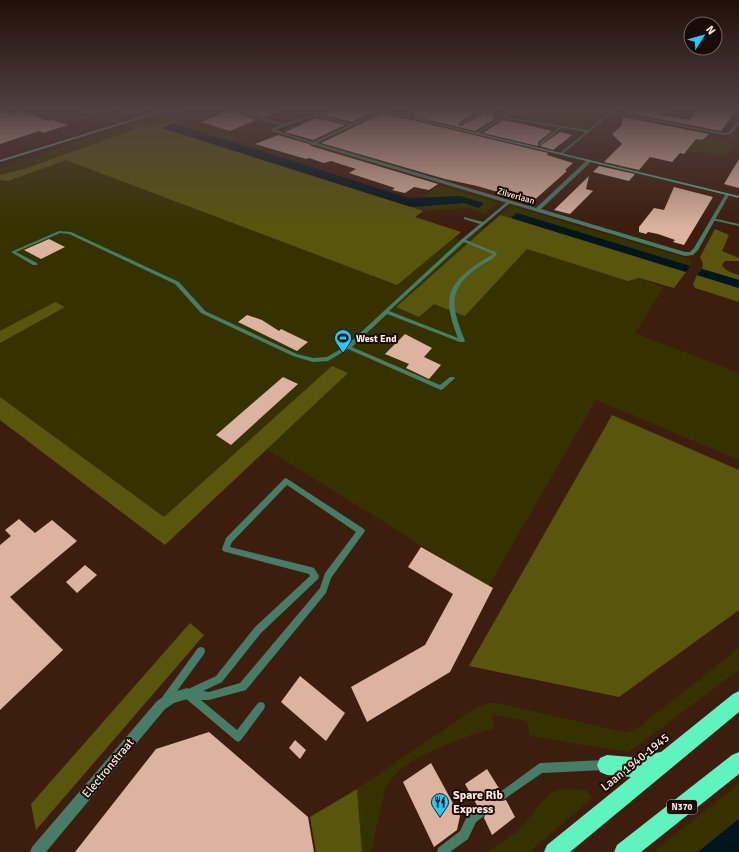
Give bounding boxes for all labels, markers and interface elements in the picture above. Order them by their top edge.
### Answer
north arrow [683,16,723,56]
text: N [703,23,718,37]
street label: Zilverlaan [496,186,536,207]
sports icon: West End [333,328,353,353]
place label: West End [356,333,397,345]
street label: Laan 1940-1945 [598,730,672,795]
street label: Electronstraat [79,736,138,801]
place label: Spare Rib Express [453,788,503,817]
restaurant icon: Spare Rib Express [430,792,450,817]
road number: N370 [667,800,697,814]

